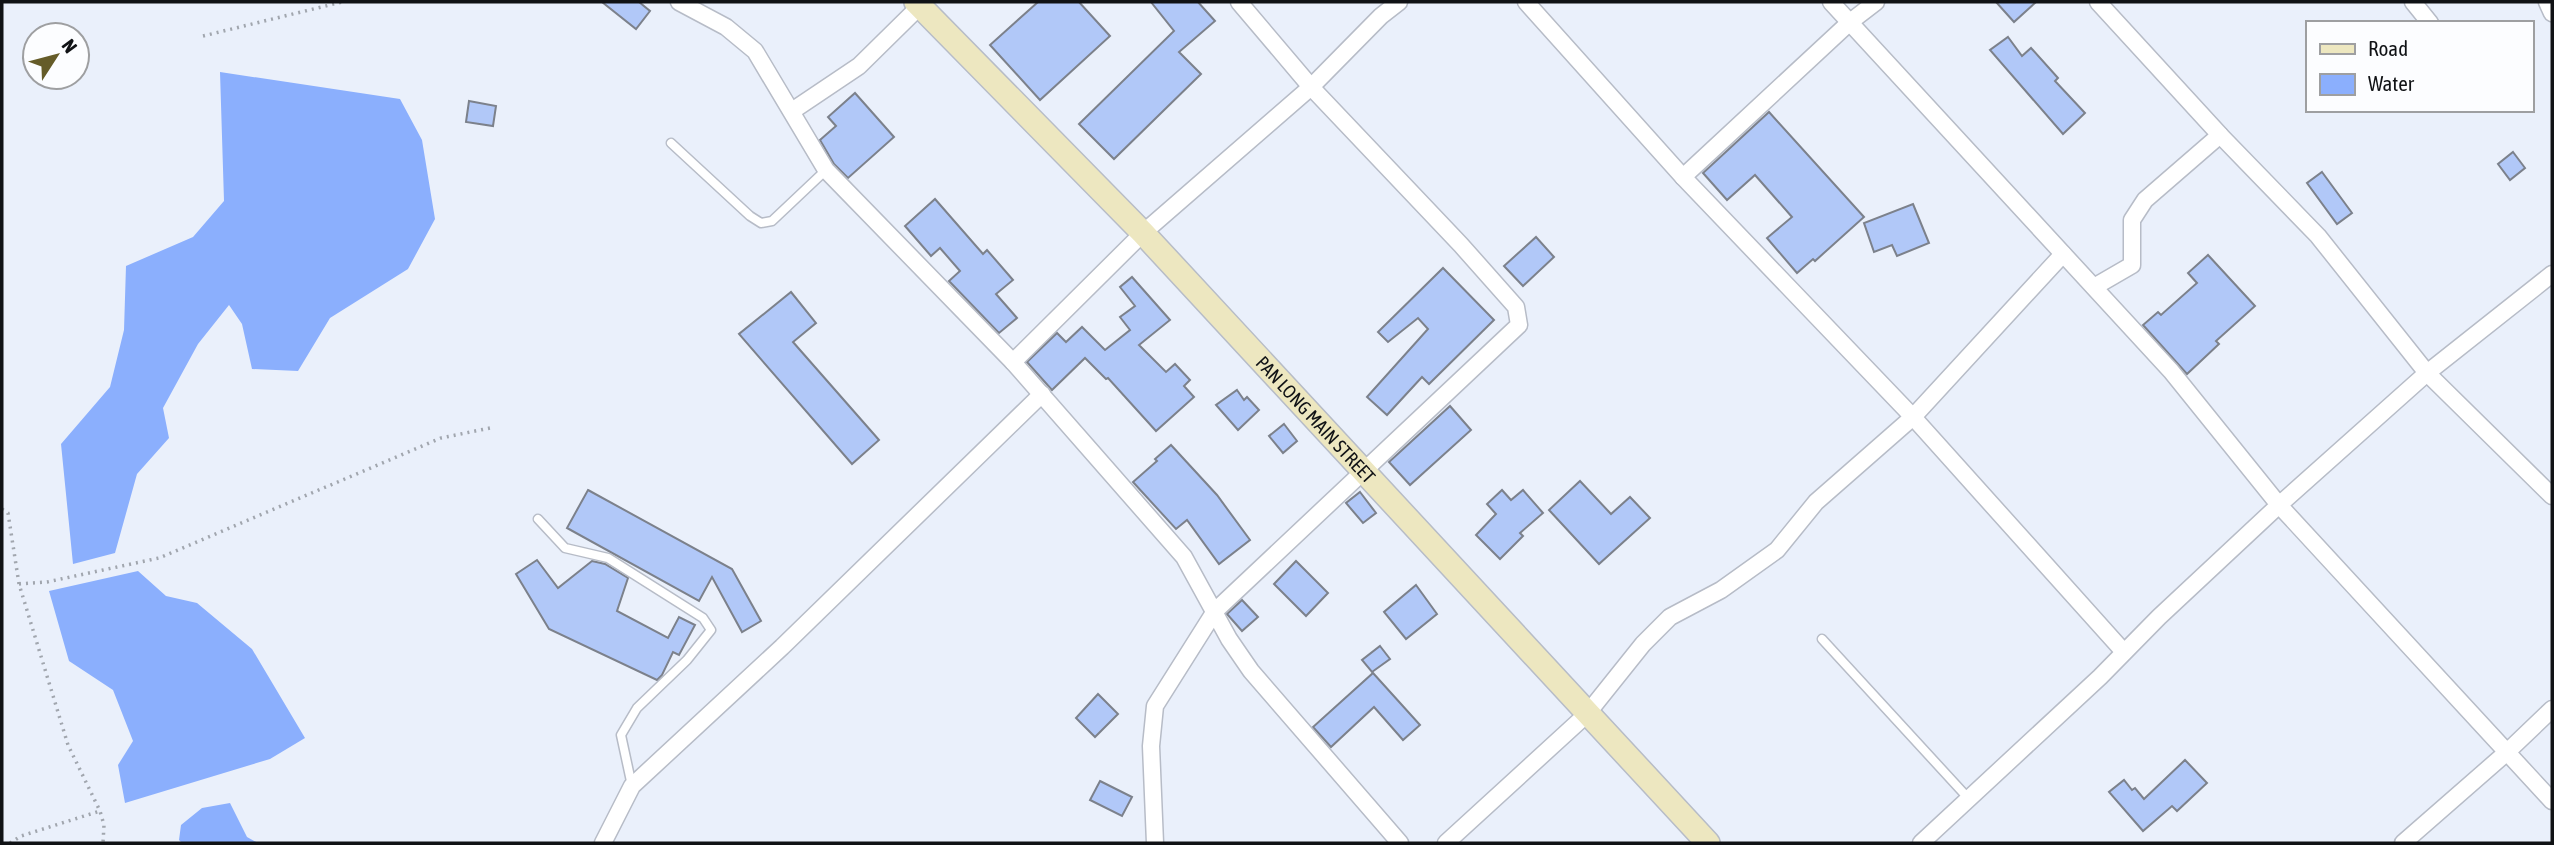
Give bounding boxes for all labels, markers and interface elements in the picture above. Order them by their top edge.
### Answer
north arrow [21,21,91,91]
legend [2306,21,2533,112]
text: N [58,35,82,57]
text: Road [2368,36,2408,60]
text: Water [2368,71,2415,95]
street label: PAN LONG MAIN STREET [1252,352,1380,488]

